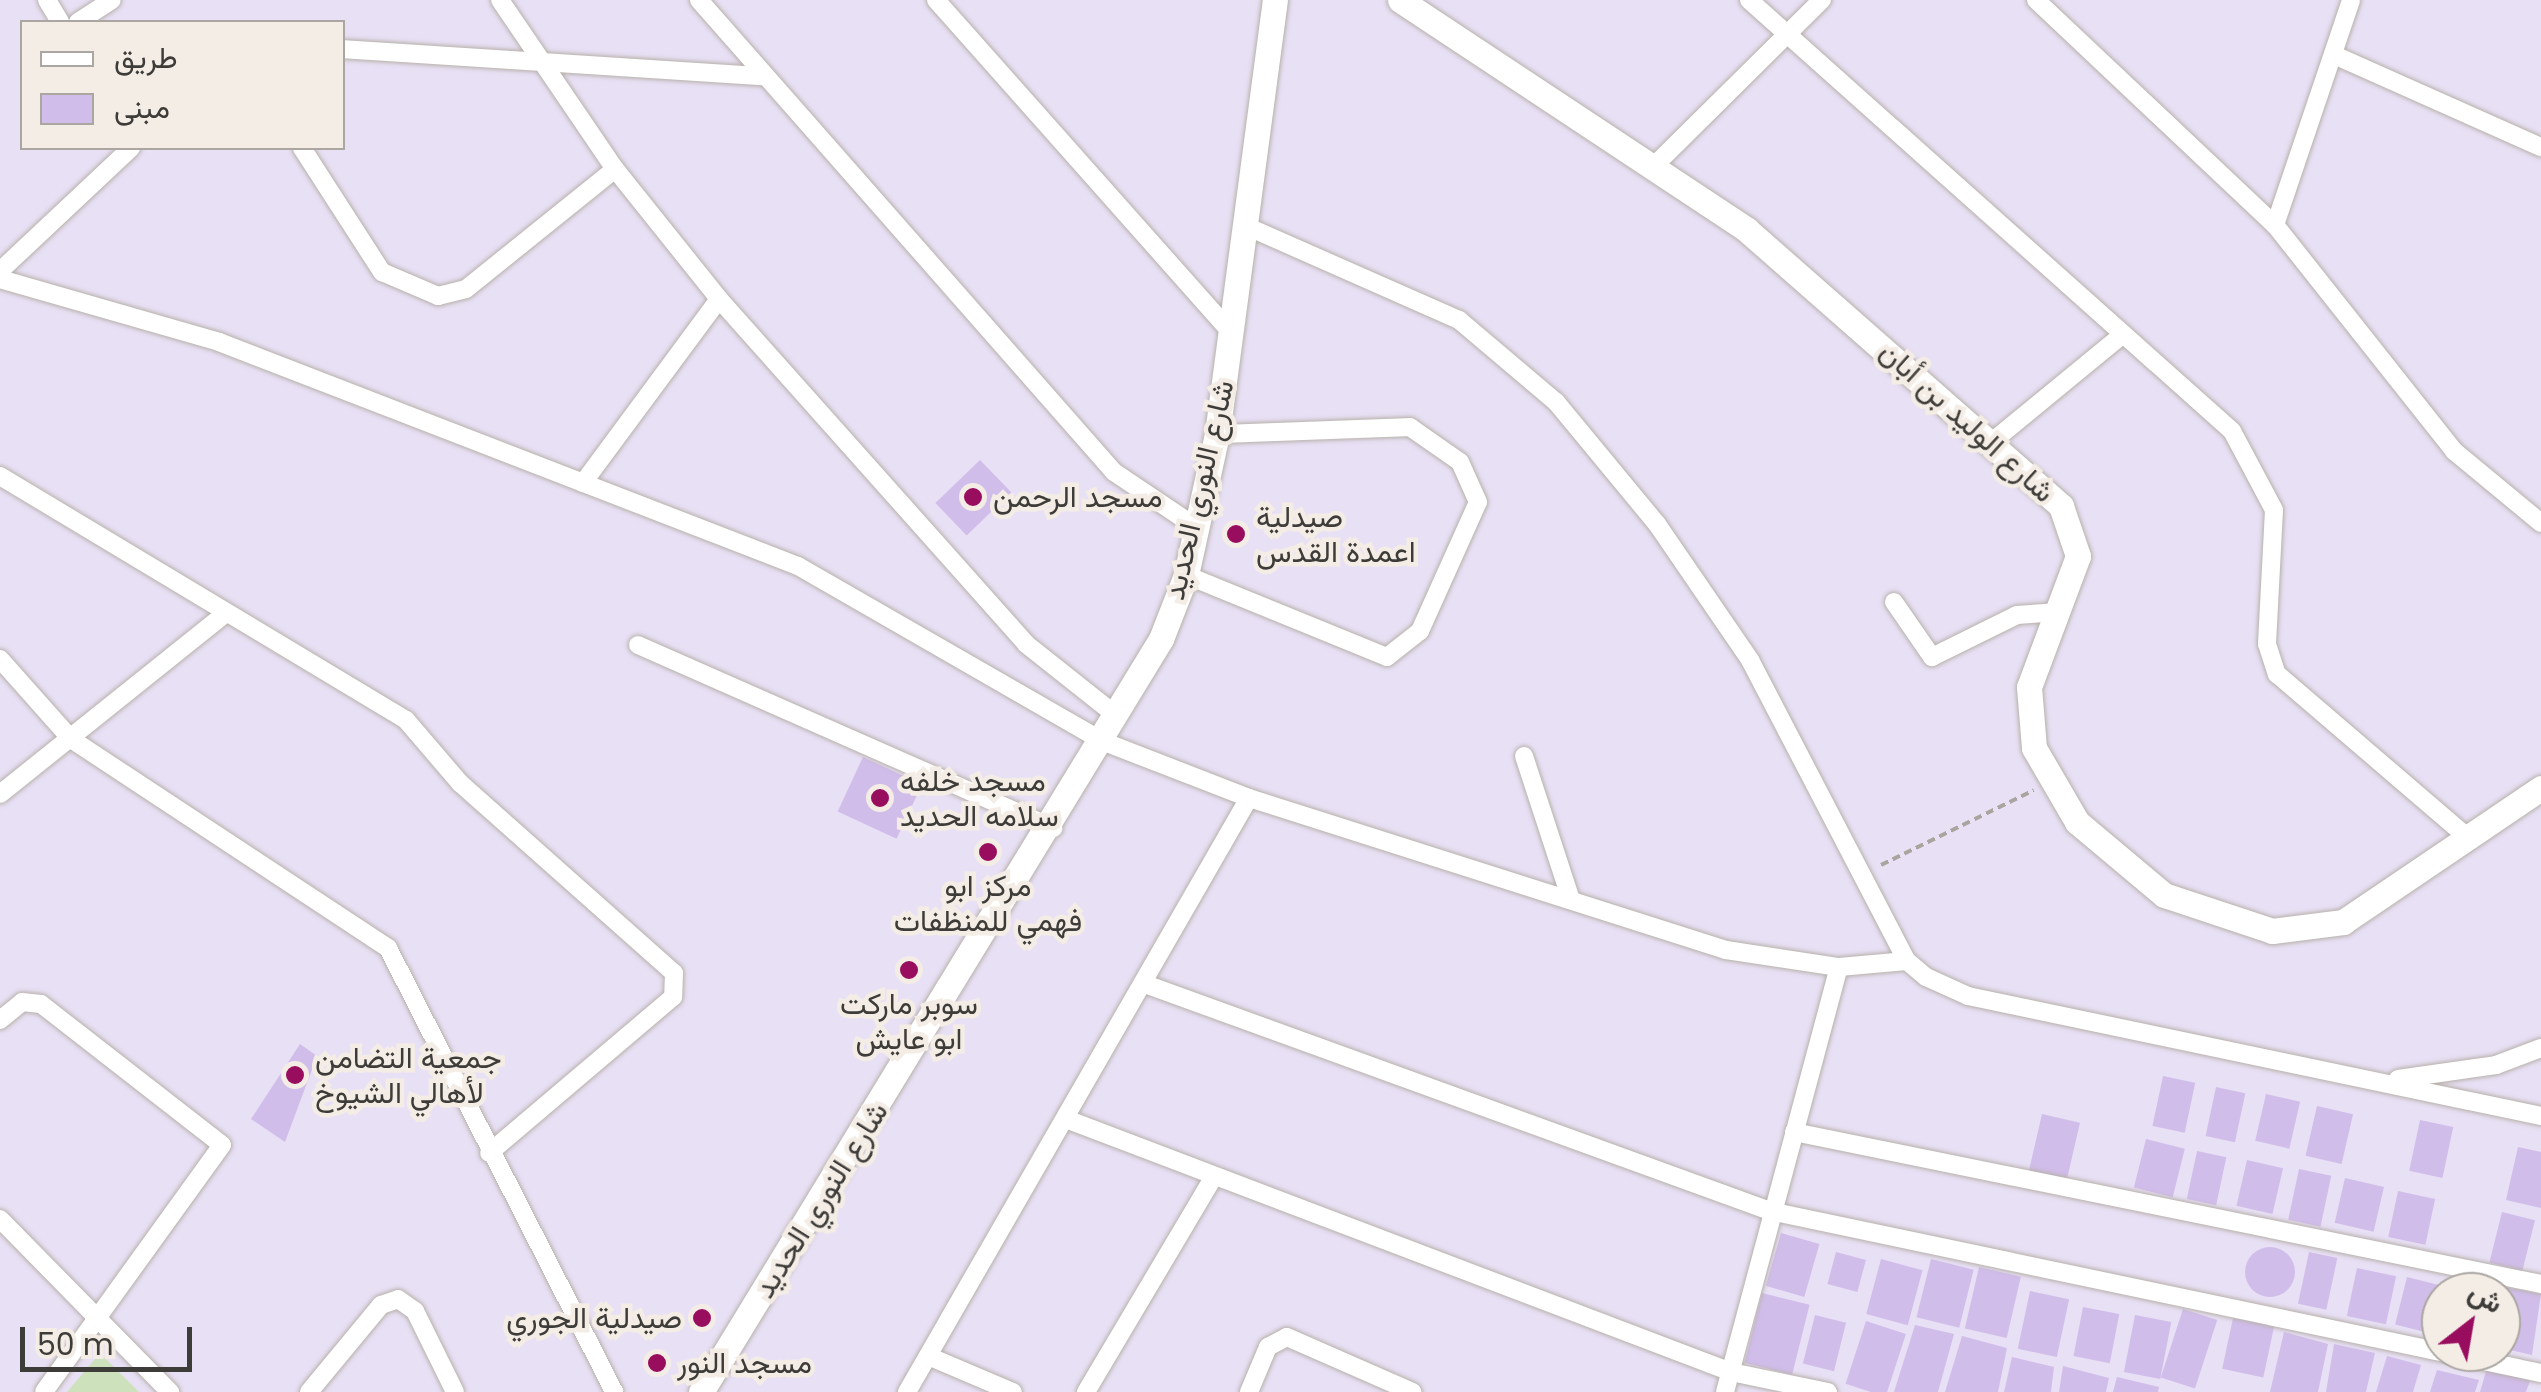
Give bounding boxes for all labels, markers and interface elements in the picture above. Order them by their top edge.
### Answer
legend [20,20,345,150]
text: طريق [114,36,178,79]
text: مبنى [114,86,170,129]
street label: شارع الوليد بن أبان [1872,334,2062,510]
street label: شارع النوري الحديد [1156,377,1242,603]
place label: مسجد الرحمن [993,479,1163,515]
marker: مسجد الرحمن [962,486,984,508]
place label: صيدلية اعمدة القدس [1256,499,1416,570]
marker: صيدلية اعمدة القدس [1225,523,1247,545]
place label: مسجد خلفه سلامه الحديد [900,763,1059,834]
marker: مسجد خلفه سلامه الحديد [869,787,891,809]
marker: مركز ابو فهمي للمنظفات [977,841,999,863]
place label: مركز ابو فهمي للمنظفات [894,868,1082,938]
marker: سوبر ماركت ابو عايش [898,959,920,981]
place label: سوبر ماركت ابو عايش [840,986,978,1056]
place label: جمعية التضامن لأهالي الشيوخ [315,1040,502,1110]
marker: جمعية التضامن لأهالي الشيوخ [284,1064,306,1086]
street label: شارع النوري الحديد [746,1095,896,1305]
north arrow [2421,1272,2521,1372]
text: ش [2461,1272,2510,1323]
place label: صيدلية الجوري [506,1300,682,1336]
scale bar [25,1307,198,1369]
marker: صيدلية الجوري [691,1307,713,1329]
text: 50 m [37,1323,114,1366]
place label: مسجد النور [677,1345,812,1381]
marker: مسجد النور [646,1352,668,1374]

